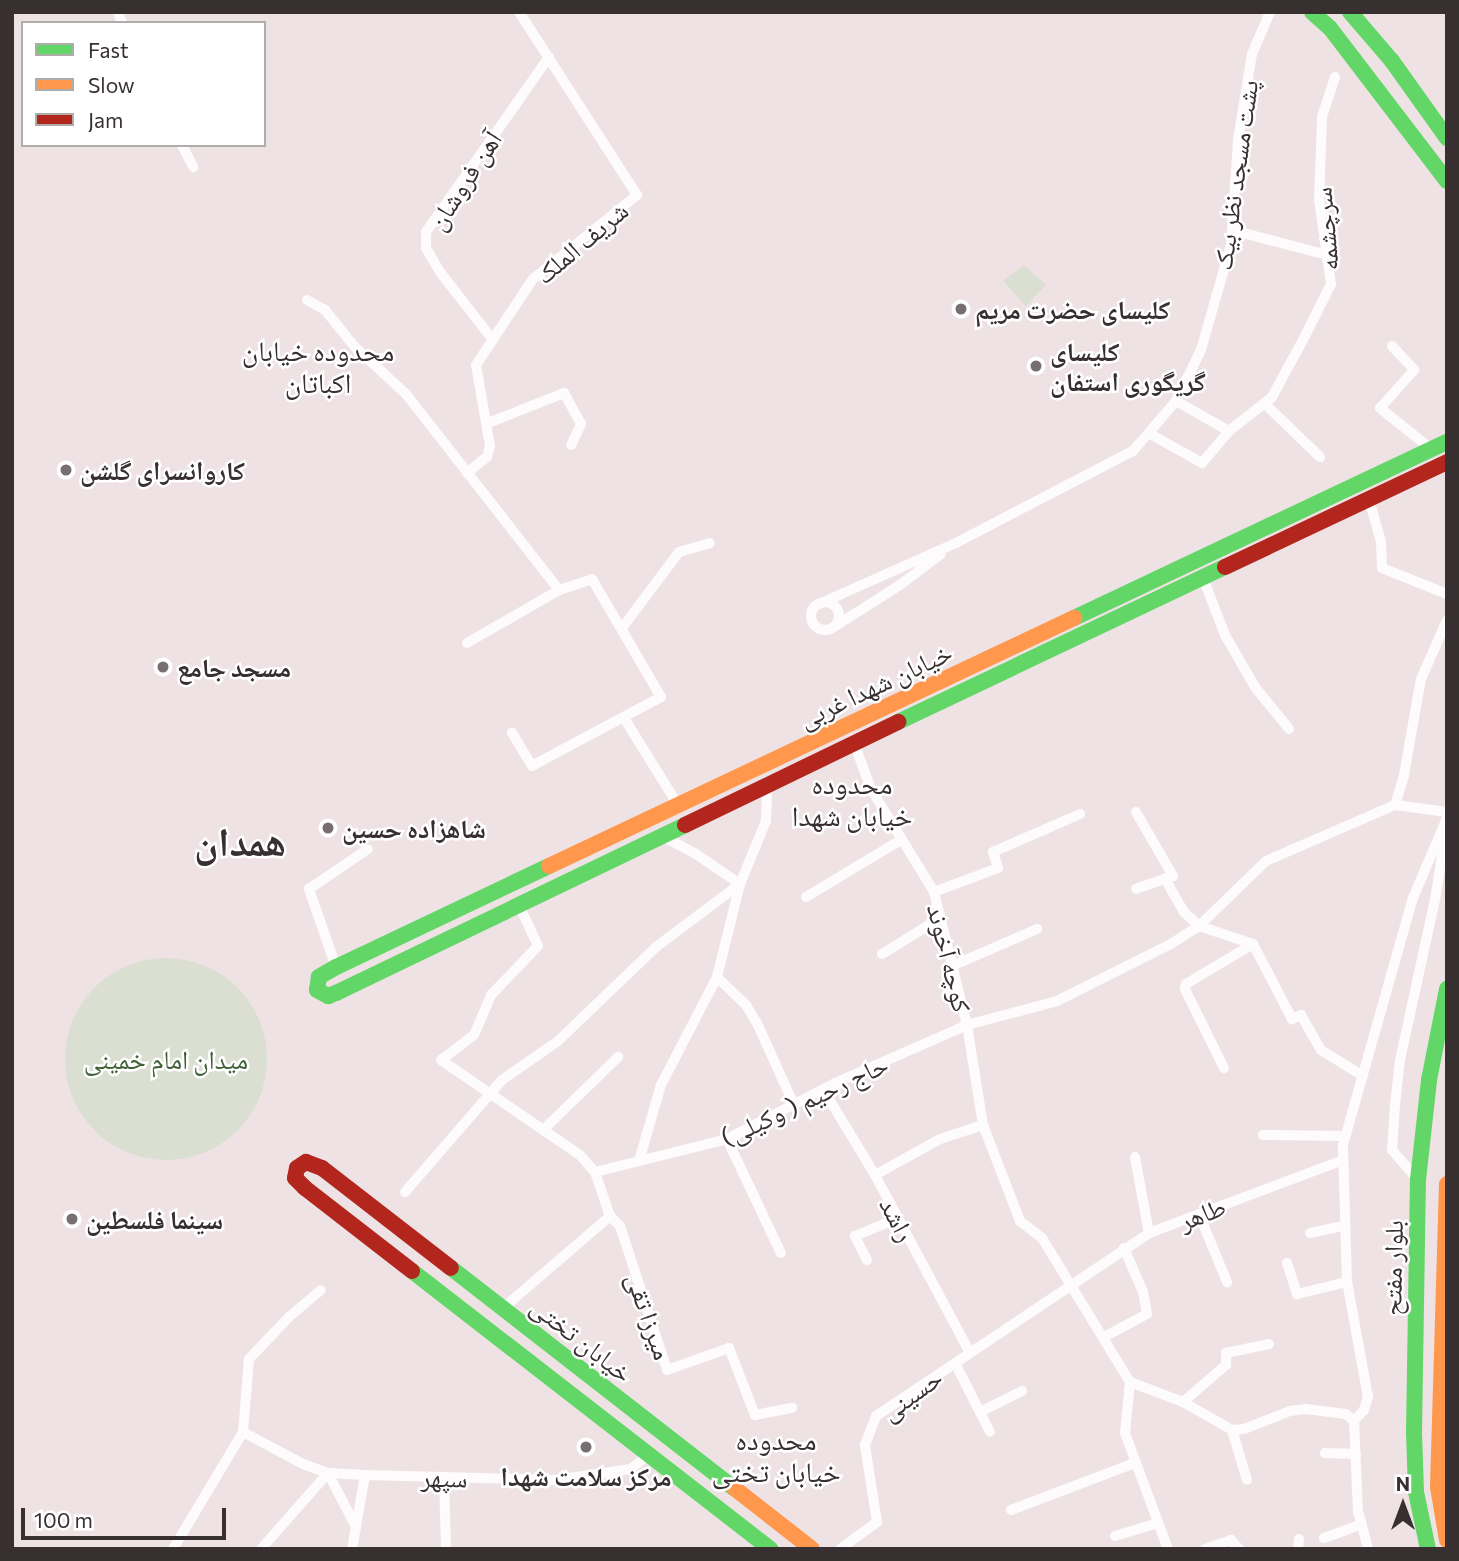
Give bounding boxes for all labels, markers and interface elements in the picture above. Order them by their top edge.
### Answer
legend [21,21,266,147]
text: Fast [88,37,129,62]
text: Slow [88,72,135,97]
street label: پشت مسجد نظر بیک [1206,78,1264,272]
text: Jam [88,107,123,132]
street label: آهن فروشان [420,124,508,236]
street label: سرچشمه [1306,186,1344,272]
street label: شریف الملک [528,194,634,290]
place label: کلیسای حضرت مریم [975,293,1170,325]
marker: کلیسای حضرت مریم [953,301,969,317]
district label: محدوده خیابان اکباتان [242,333,394,399]
place label: کلیسای گریگوری استفان [1050,335,1206,396]
marker: کلیسای گریگوری استفان [1028,358,1044,374]
place label: کاروانسرای گلشن [80,454,245,486]
marker: کاروانسرای گلشن [58,462,74,478]
street label: خیابان شهدا غربی [793,636,957,734]
place label: مسجد جامع [177,651,291,683]
marker: مسجد جامع [155,659,171,675]
district label: محدوده خیابان شهدا [792,766,912,832]
place label: شاهزاده حسین [342,812,486,844]
district label: همدان [194,816,286,864]
marker: شاهزاده حسین [320,820,336,836]
street label: کوچه آخوند [921,901,979,1015]
park label: میدان امام خمینی [84,1043,248,1075]
street label: حاج رحیم ( وکیلی) [715,1048,893,1152]
street label: طاهر [1174,1190,1230,1236]
street label: راشد [874,1192,922,1246]
place label: سینما فلسطین [86,1203,223,1235]
marker: سینما فلسطین [64,1211,80,1227]
street label: بلوار مفتح [1376,1220,1408,1316]
street label: میرزا تقی [621,1268,679,1364]
street label: خیابان تختی [525,1290,639,1388]
street label: حسینی [874,1361,948,1427]
district label: محدوده خیابان تختی [711,1422,841,1488]
marker: مرکز سلامت شهدا [576,1437,596,1457]
place label: مرکز سلامت شهدا [501,1460,671,1492]
street label: سپهر [420,1461,468,1493]
north arrow [1368,1470,1438,1540]
text: N [1396,1472,1410,1495]
scale bar [24,1494,229,1538]
text: 100 m [34,1507,93,1532]

